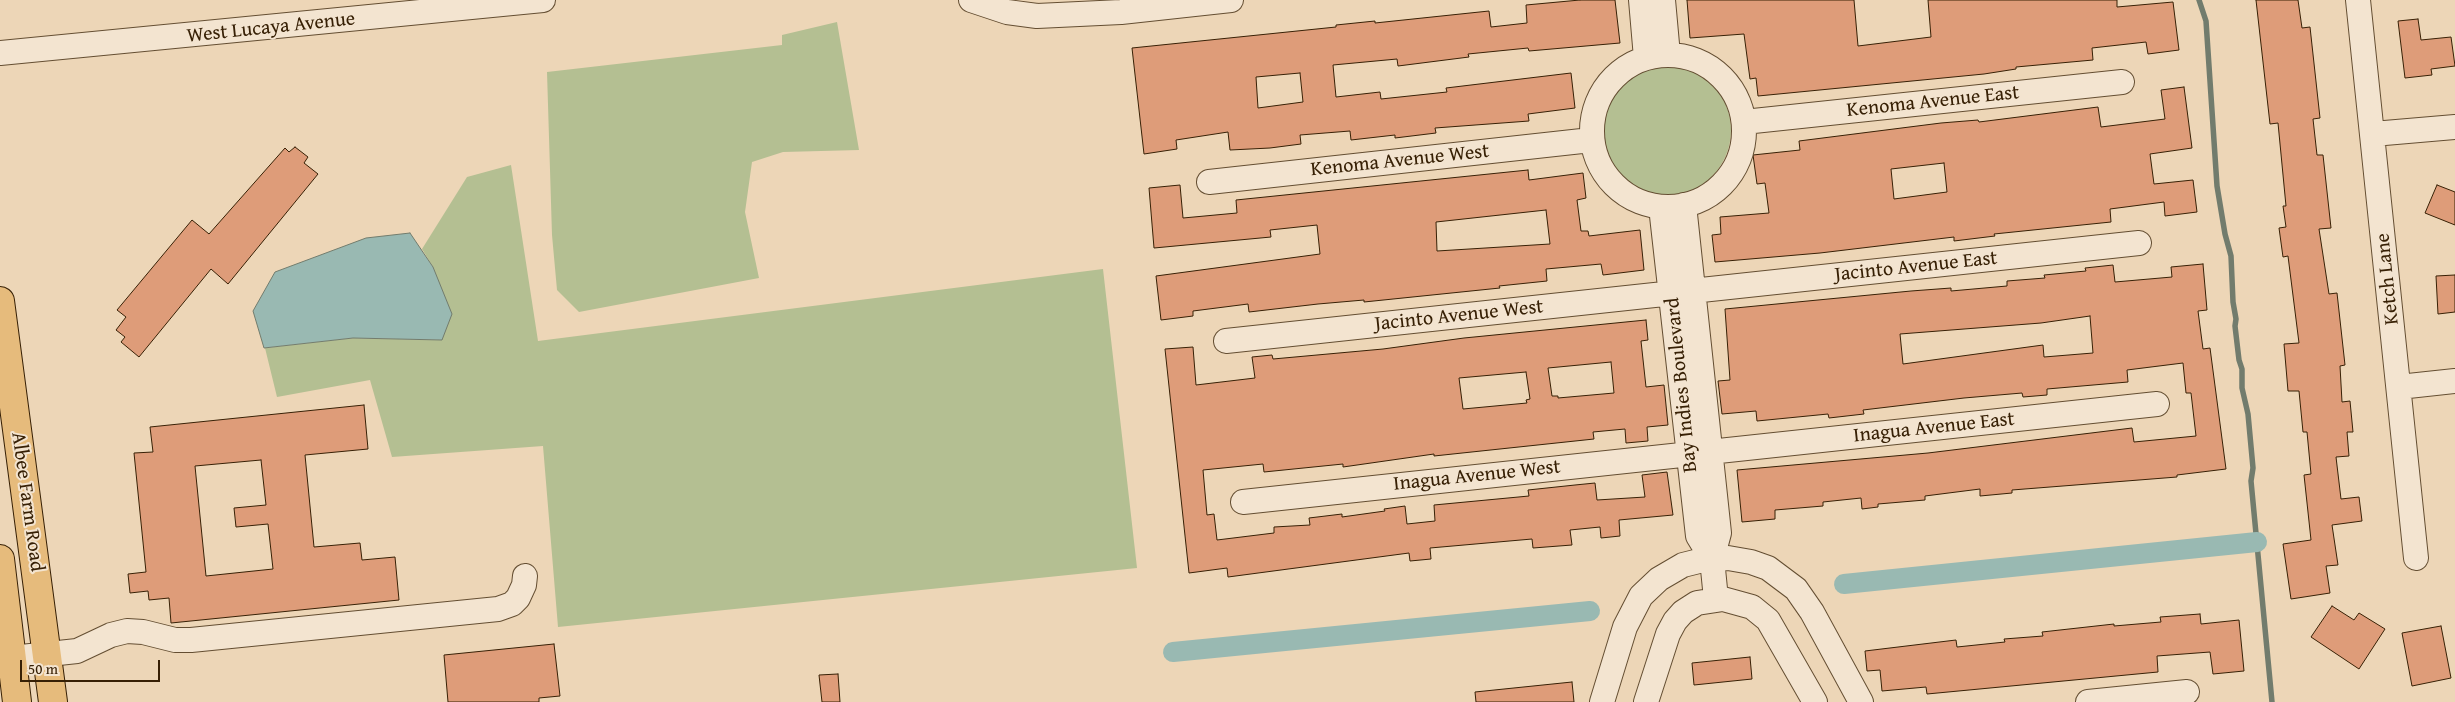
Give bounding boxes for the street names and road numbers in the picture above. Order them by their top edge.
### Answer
street label: West Lucaya Avenue [186,7,356,49]
street label: Kenoma Avenue East [1846,81,2020,123]
street label: Kenoma Avenue West [1310,140,1490,182]
street label: Ketch Lane [2371,232,2405,326]
street label: Jacinto Avenue East [1833,247,1999,287]
street label: Jacinto Avenue West [1373,295,1545,337]
street label: Bay Indies Boulevard [1661,296,1703,474]
street label: Inagua Avenue East [1852,408,2016,448]
street label: Albee Farm Road [5,431,49,573]
street label: Inagua Avenue West [1392,455,1562,497]

